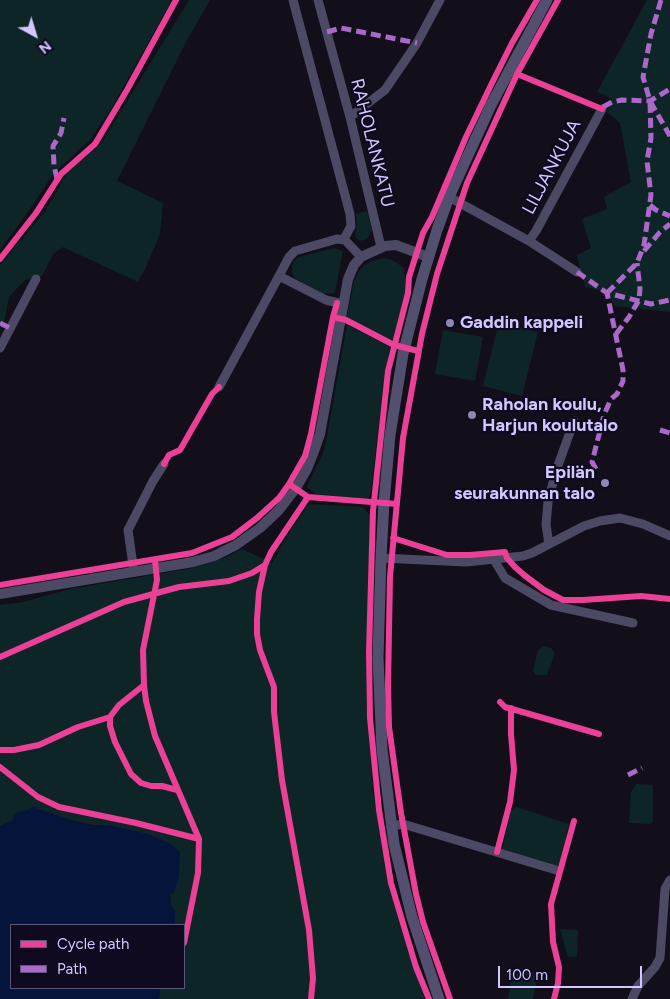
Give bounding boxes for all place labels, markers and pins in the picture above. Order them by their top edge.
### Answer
place label: Gaddin kappeli [460,312,583,334]
marker: Gaddin kappeli [444,317,456,329]
place label: Raholan koulu, Harjun koulutalo [482,394,618,436]
marker: Raholan koulu, Harjun koulutalo [466,409,478,421]
place label: Epilän seurakunnan talo [454,462,595,504]
marker: Epilän seurakunnan talo [599,477,611,489]

